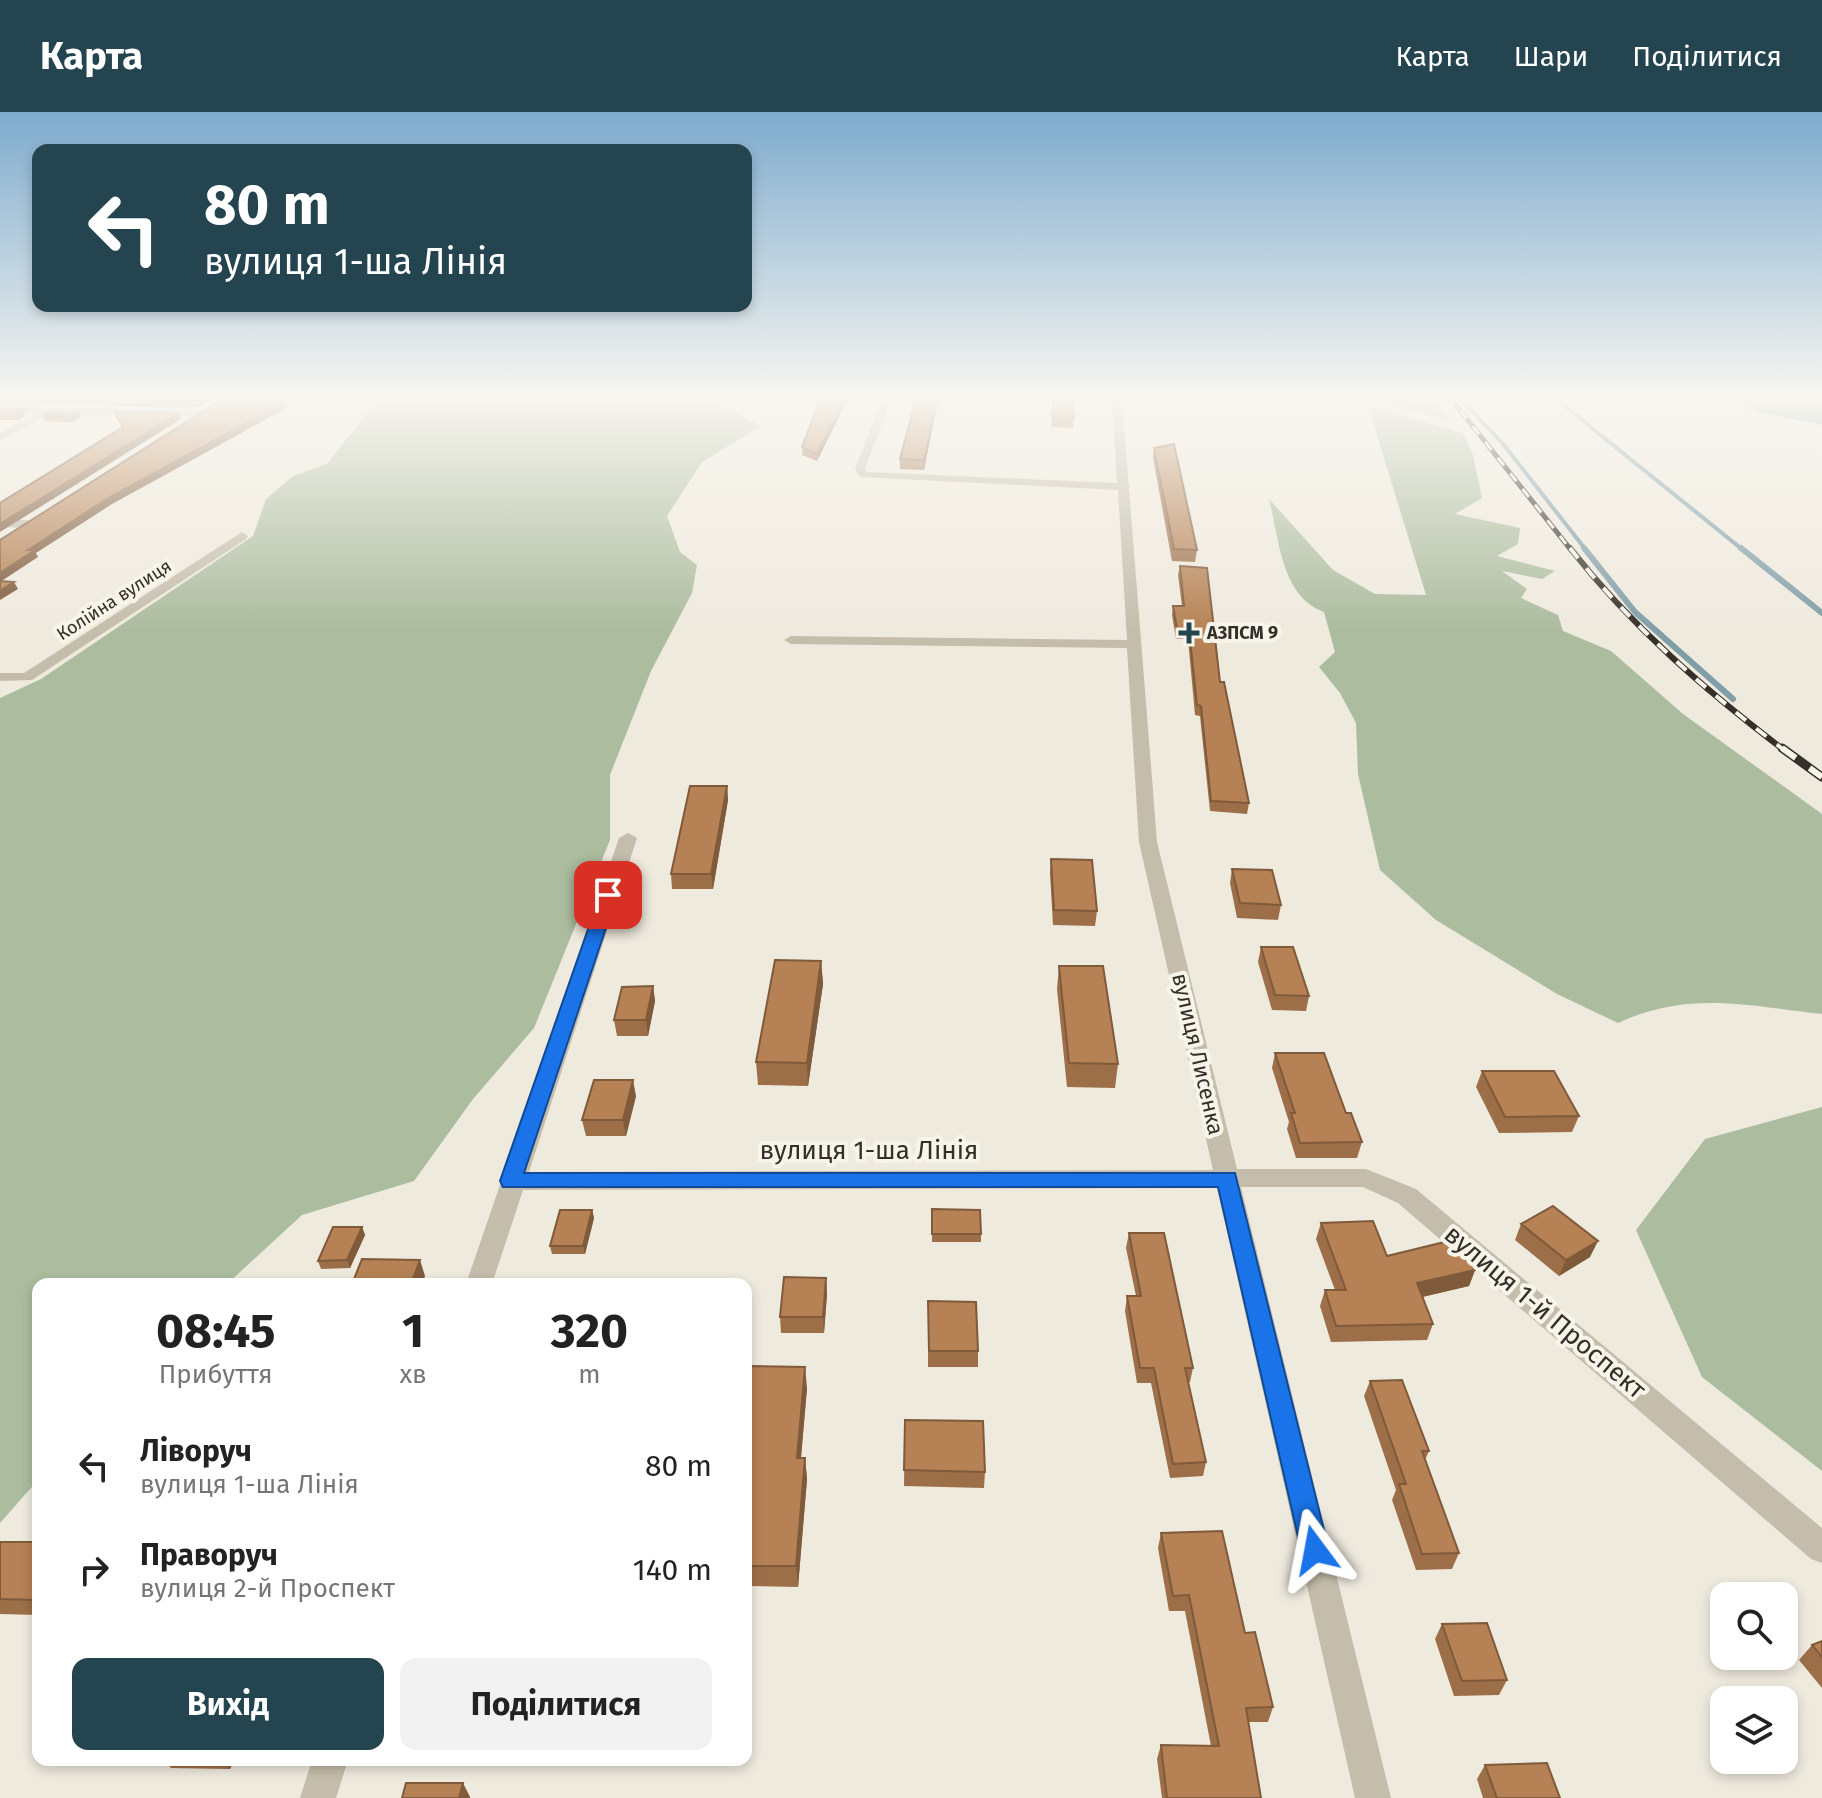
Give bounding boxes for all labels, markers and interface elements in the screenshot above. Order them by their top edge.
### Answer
text: Карта [40,33,143,79]
text: Карта [1396,40,1470,73]
text: Шари [1514,40,1588,73]
text: Поділитися [1632,40,1782,73]
text: 80 m [204,172,330,239]
icon: left [72,176,176,280]
text: вулиця 1-ша Лінія [204,240,507,284]
street label: Колійна вулиця [53,555,175,645]
marker: АЗПСМ 9 [1178,622,1200,644]
place label: АЗПСМ 9 [1206,622,1278,644]
pin [574,861,642,929]
icon: arrive [586,873,630,917]
street label: вулиця Лисенка [1166,970,1230,1138]
street label: вулиця 1-ша Лінія [760,1135,978,1166]
street label: вулиця 1-й Проспект [1438,1219,1652,1405]
text: 08:45 [156,1302,276,1360]
text: 1 [402,1302,424,1360]
text: 320 [551,1302,628,1360]
text: Прибуття [159,1359,273,1390]
text: хв [399,1359,427,1390]
text: m [578,1359,601,1390]
text: Ліворуч [140,1433,252,1469]
icon: left [72,1444,116,1488]
text: 80 m [645,1448,712,1484]
text: вулиця 1-ша Лінія [140,1469,359,1500]
position arrow [1273,1508,1357,1592]
text: Праворуч [140,1537,278,1573]
icon: right [72,1548,116,1592]
text: 140 m [633,1552,712,1588]
text: вулиця 2-й Проспект [140,1573,395,1604]
map controls [1710,1582,1798,1774]
button: search [1710,1582,1798,1670]
button: Вихід [72,1658,384,1750]
button: Поділитися [400,1658,712,1750]
button: layers [1710,1686,1798,1774]

